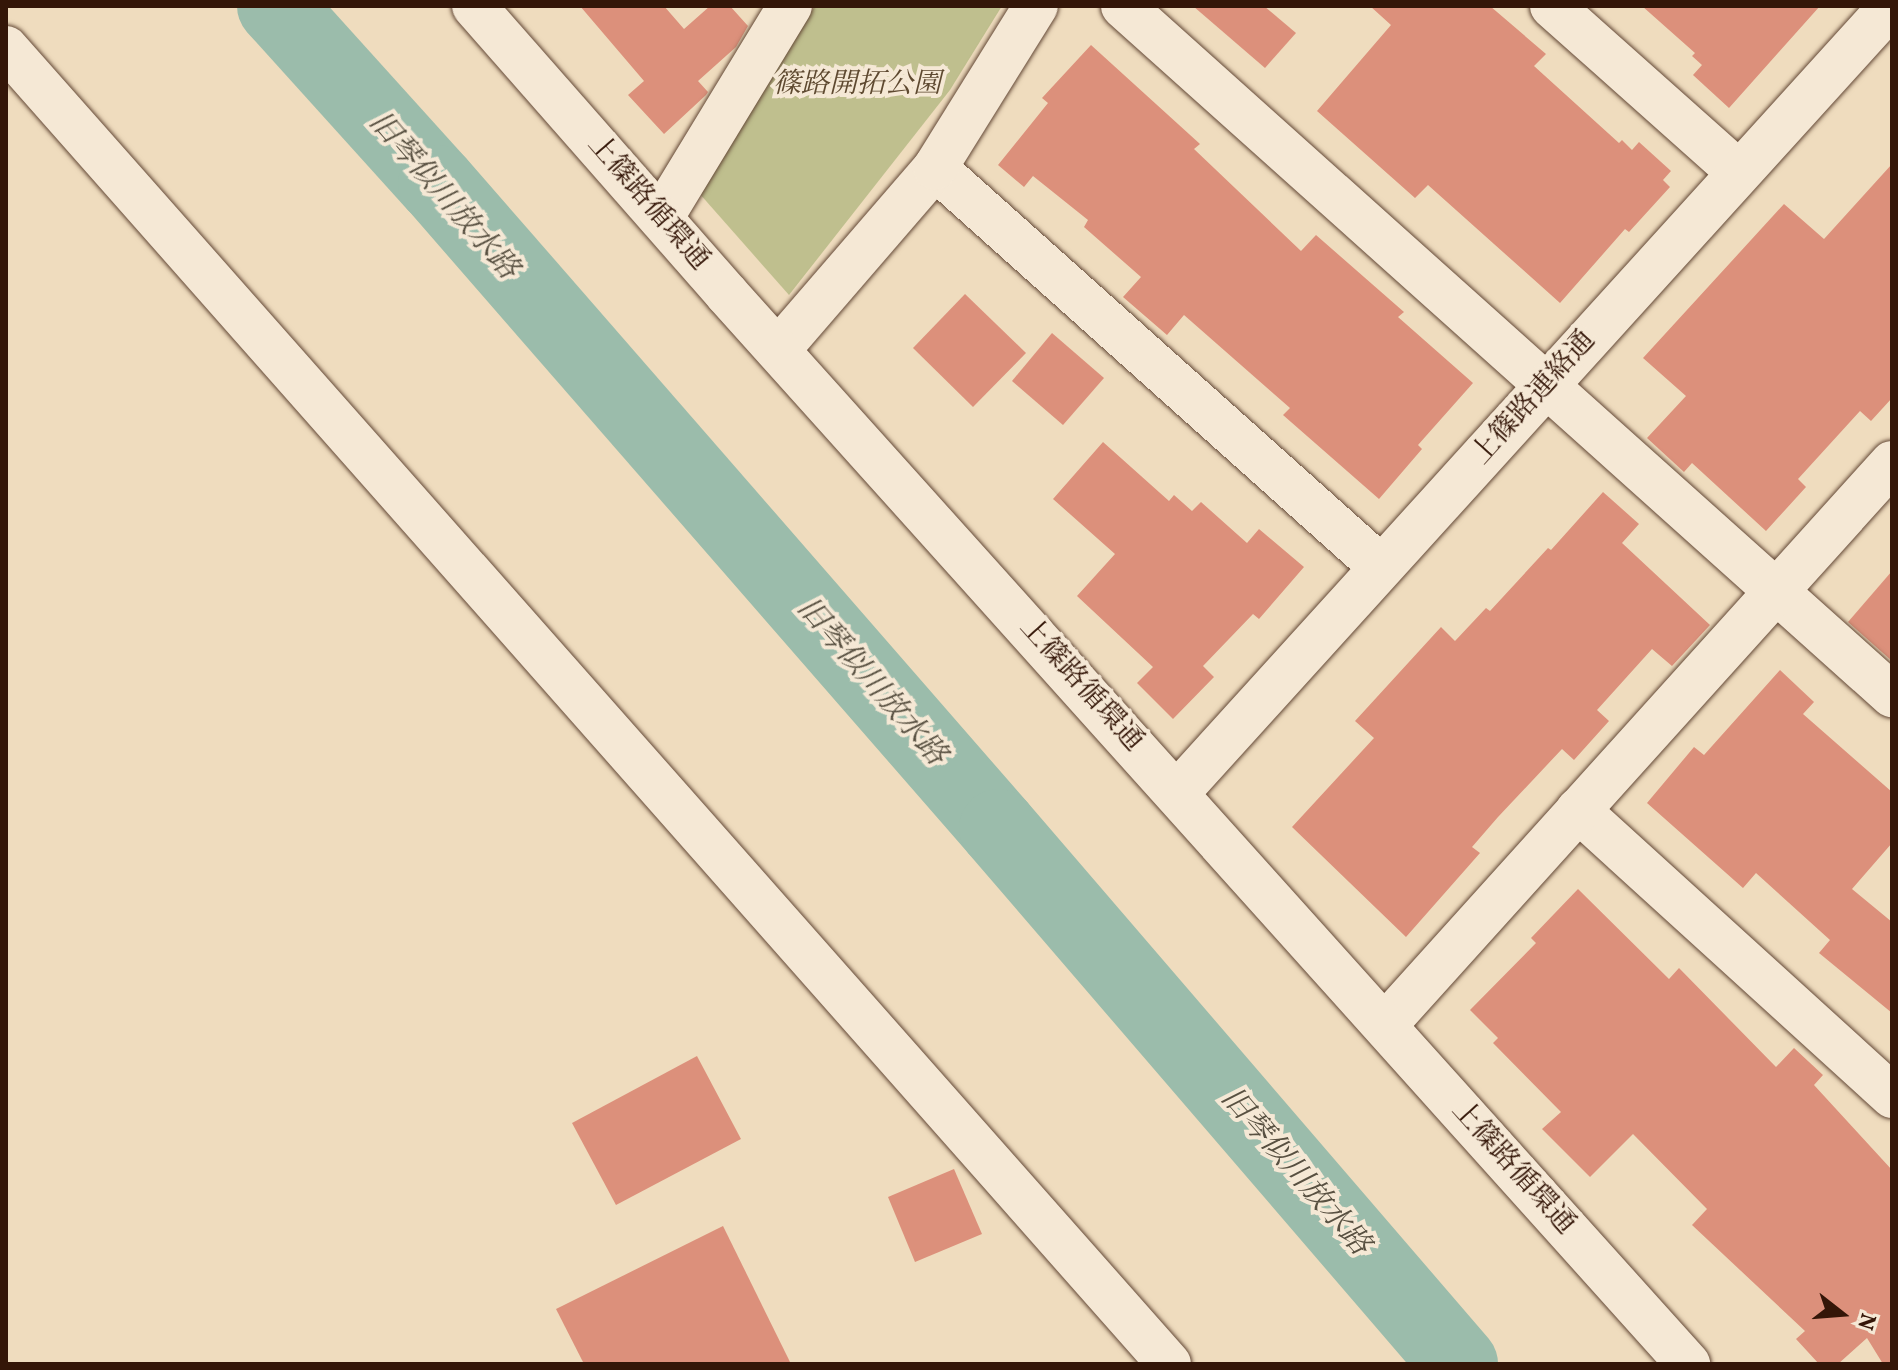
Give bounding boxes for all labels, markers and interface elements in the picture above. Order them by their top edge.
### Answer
park label: 篠路開拓公園 [773,68,941,102]
water label: 旧琴似川放水路 [361,105,525,287]
street label: 上篠路循環通 [580,129,716,277]
street label: 上篠路連絡通 [1465,324,1603,472]
water label: 旧琴似川放水路 [789,591,953,773]
street label: 上篠路循環通 [1012,611,1150,759]
water label: 旧琴似川放水路 [1213,1081,1377,1263]
street label: 上篠路循環通 [1444,1094,1582,1242]
north arrow [1802,1274,1882,1354]
text: N [1848,1309,1883,1333]

